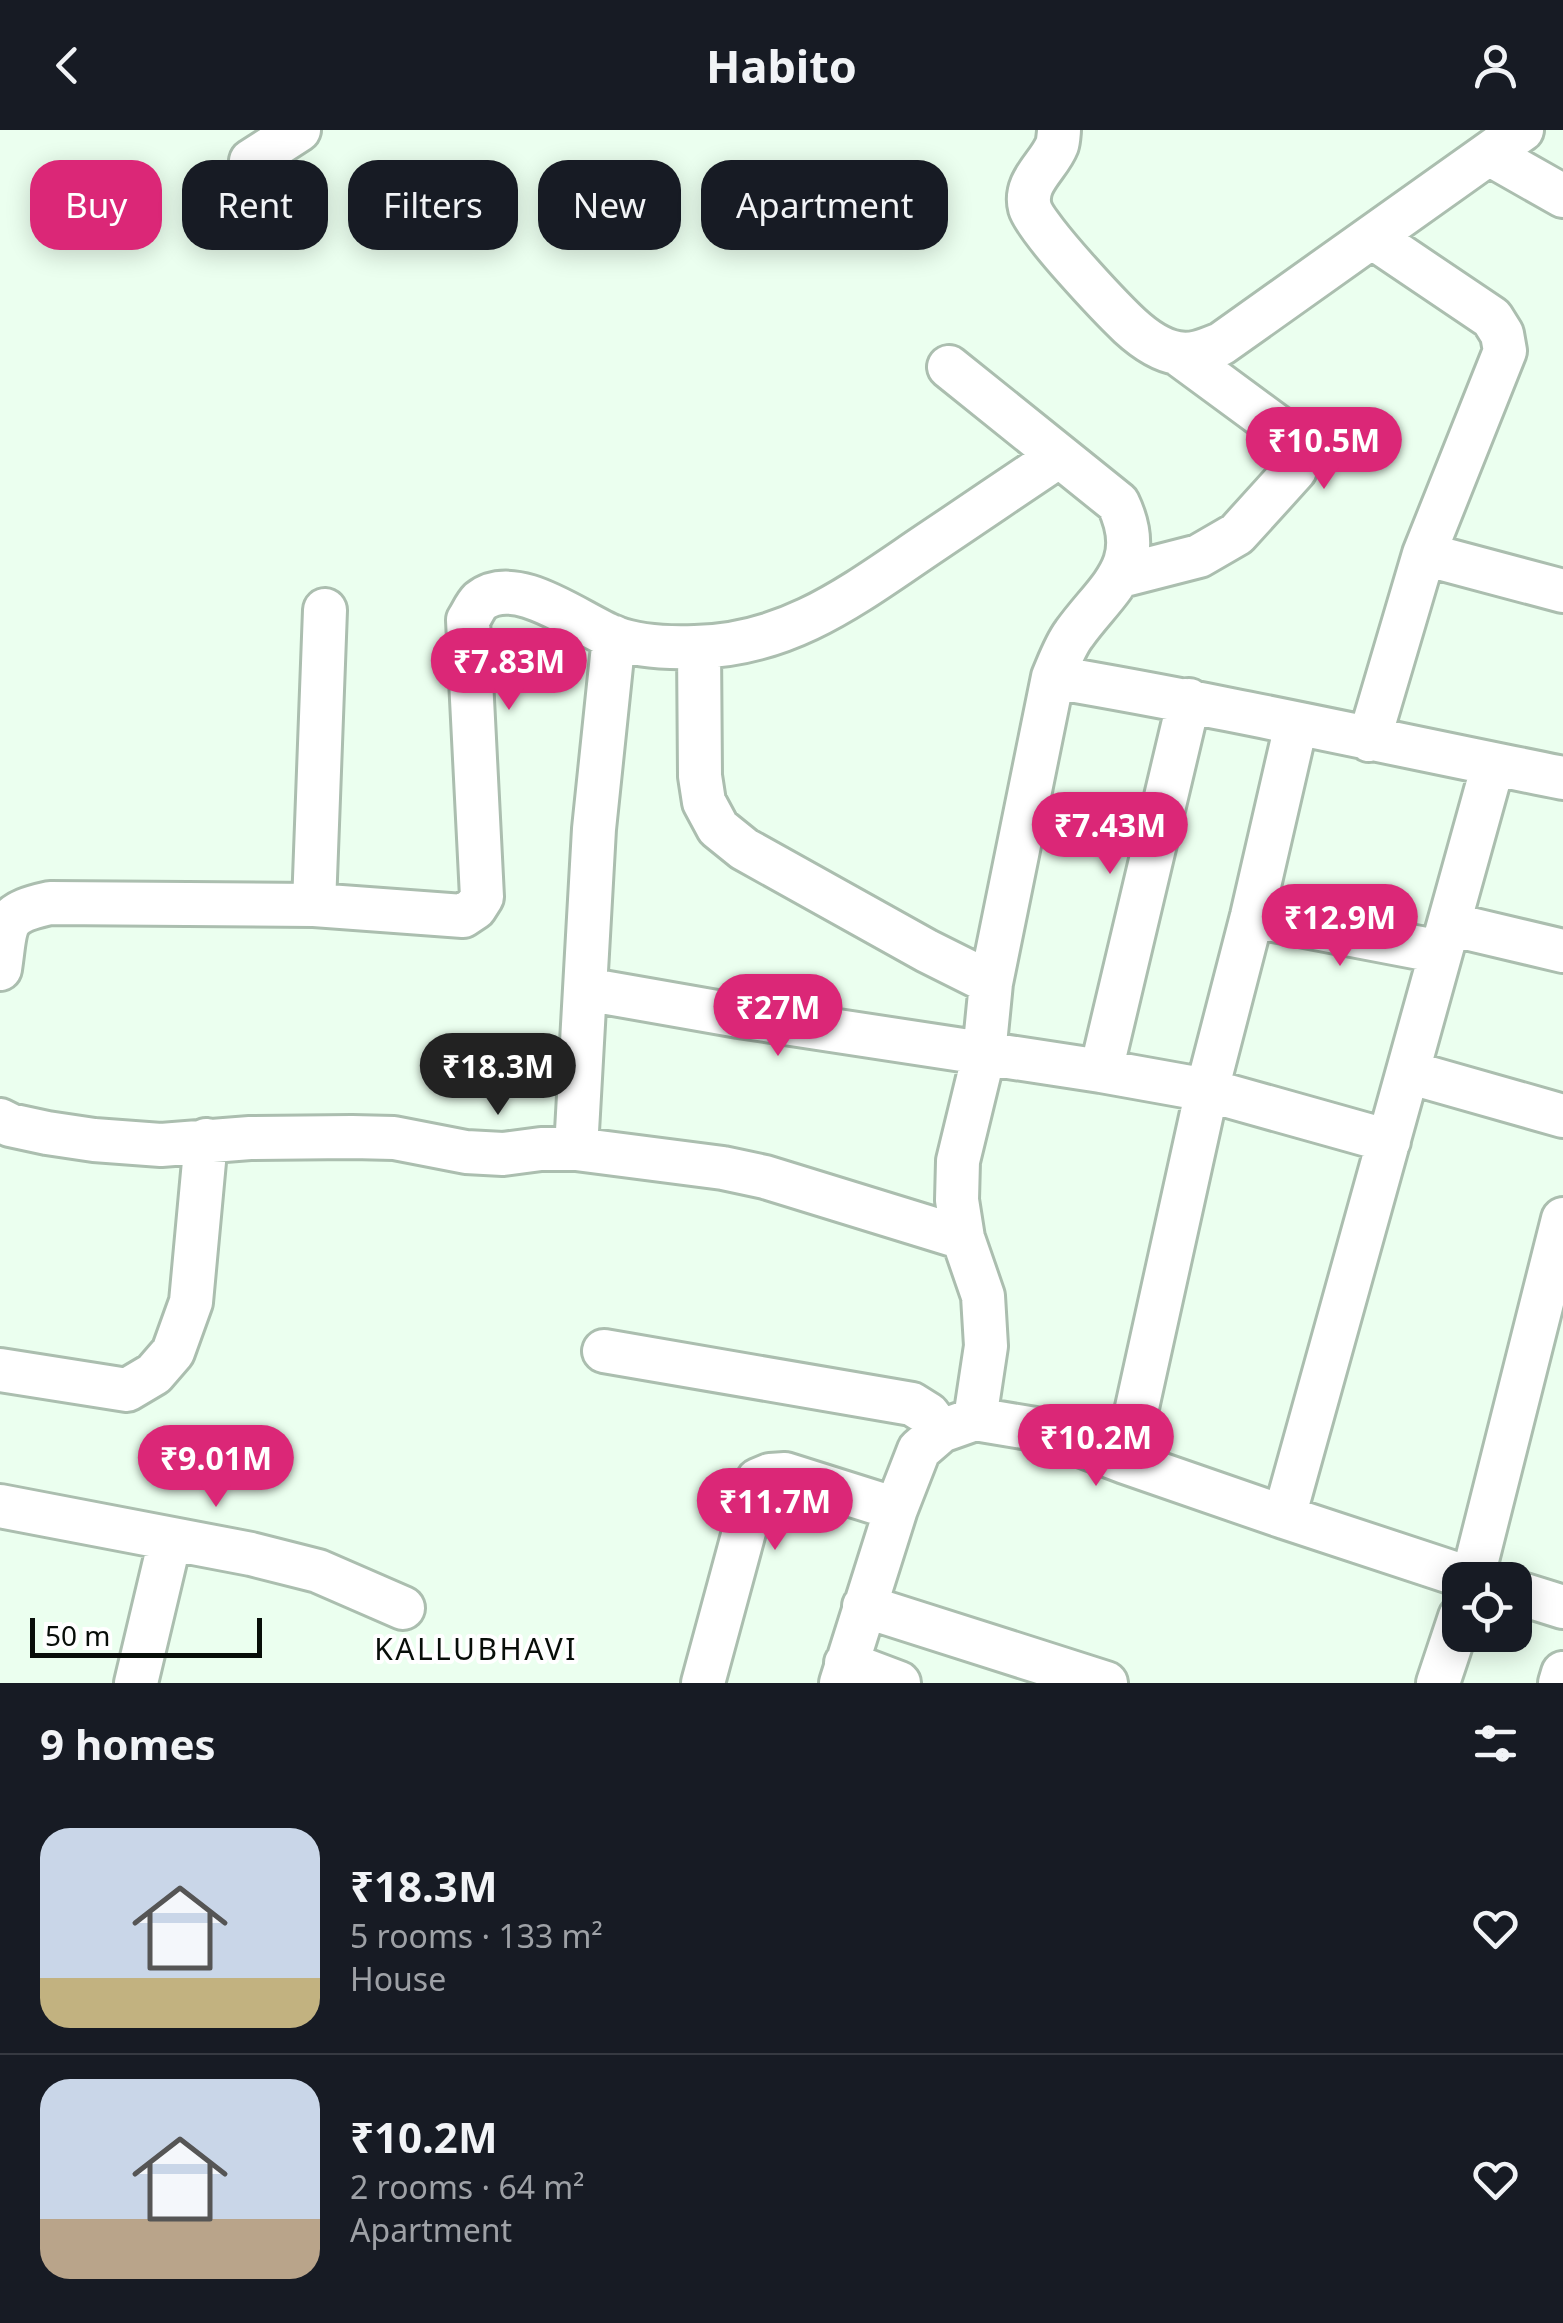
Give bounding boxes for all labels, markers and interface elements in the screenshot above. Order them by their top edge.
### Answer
text: Habito [706,35,857,96]
icon: back [40,38,95,93]
icon: person [1468,38,1523,93]
chip: Buy [30,160,162,250]
chip: Rent [182,160,328,250]
chip: Filters [348,160,518,250]
chip: New [538,160,681,250]
chip: Apartment [701,160,948,250]
pin: ₹10.5M [1243,407,1405,492]
text: ₹10.5M [1268,418,1380,461]
pin: ₹7.83M [428,628,590,713]
text: ₹7.83M [453,639,565,682]
pin: ₹7.43M [1029,792,1191,877]
text: ₹7.43M [1054,803,1166,846]
pin: ₹12.9M [1259,884,1421,969]
text: ₹12.9M [1284,895,1396,938]
pin: ₹27M [719,974,837,1059]
text: ₹27M [735,985,821,1028]
pin: ₹18.3M [417,1033,579,1118]
text: ₹18.3M [442,1044,554,1087]
pin: ₹10.2M [1015,1404,1177,1489]
text: ₹10.2M [1040,1415,1152,1458]
pin: ₹9.01M [135,1425,297,1510]
text: ₹9.01M [160,1436,272,1479]
pin: ₹11.7M [694,1468,856,1553]
text: ₹11.7M [719,1479,831,1522]
map controls [1442,1562,1532,1652]
button: locate [1442,1562,1532,1652]
scale bar [30,1613,262,1658]
text: 50 m [45,1616,111,1654]
district label: KALLUBHAVI [374,1628,578,1669]
text: 9 homes [40,1715,216,1772]
icon: filters [1468,1716,1523,1771]
text: ₹18.3M [350,1857,498,1914]
icon: home [120,1868,240,1988]
icon: heart [1468,1901,1523,1956]
text: 5 rooms · 133 m² [350,1914,603,1957]
text: House [350,1957,446,2000]
text: ₹10.2M [350,2108,498,2165]
icon: home [120,2119,240,2239]
icon: heart [1468,2152,1523,2207]
text: 2 rooms · 64 m² [350,2165,584,2208]
text: Apartment [350,2208,512,2251]

